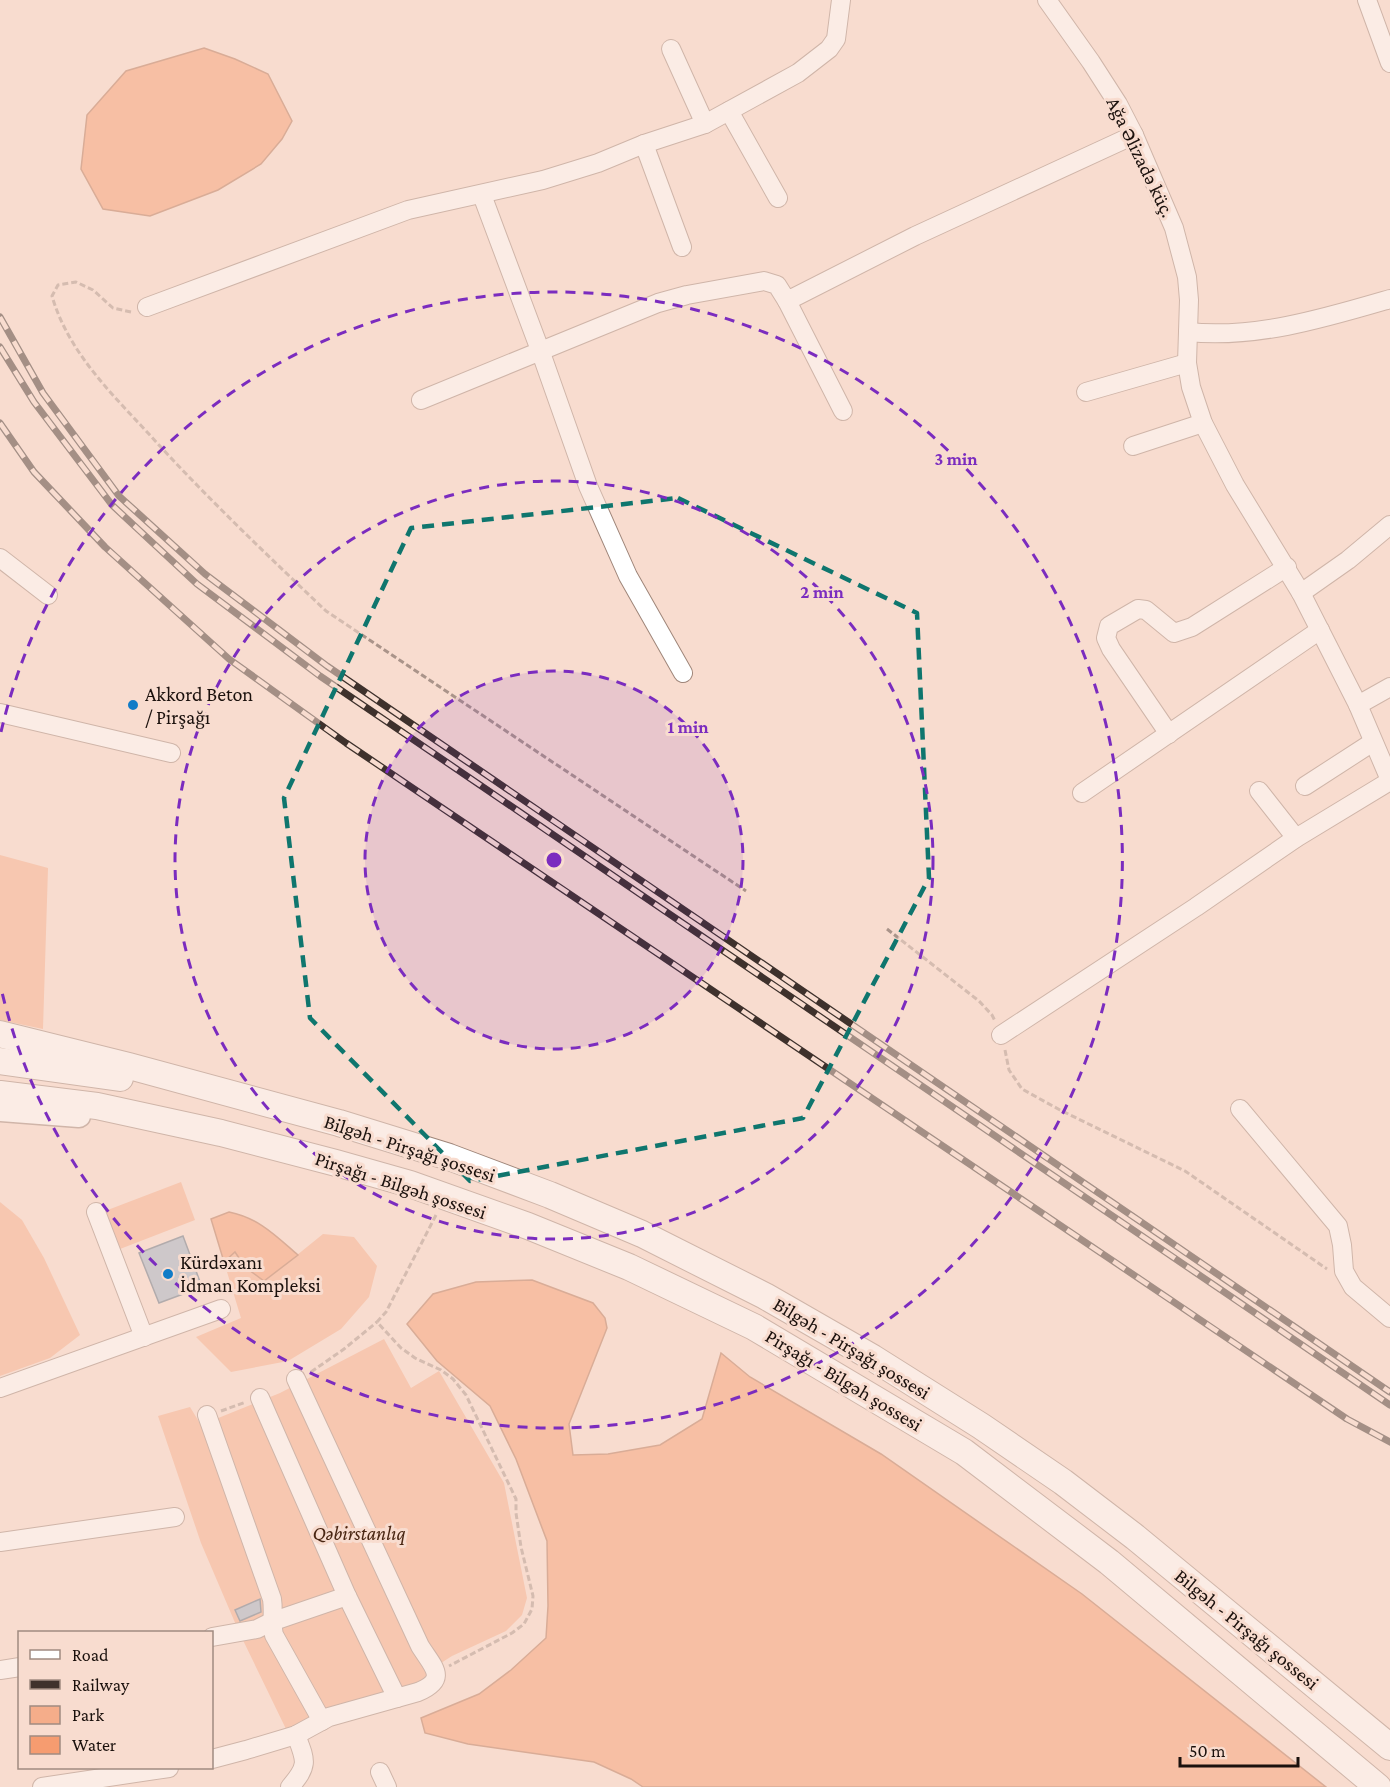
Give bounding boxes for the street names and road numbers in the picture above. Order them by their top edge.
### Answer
street label: Ağa Əlizadə küç. [1102,93,1180,221]
street label: Bilgəh - Pirşağı şossesi [321,1110,498,1187]
street label: Pirşağı - Bilgəh şossesi [312,1147,489,1224]
street label: Bilgəh - Pirşağı şossesi [769,1293,934,1404]
street label: Pirşağı - Bilgəh şossesi [761,1325,926,1436]
street label: Bilgəh - Pirşağı şossesi [1170,1564,1323,1695]

